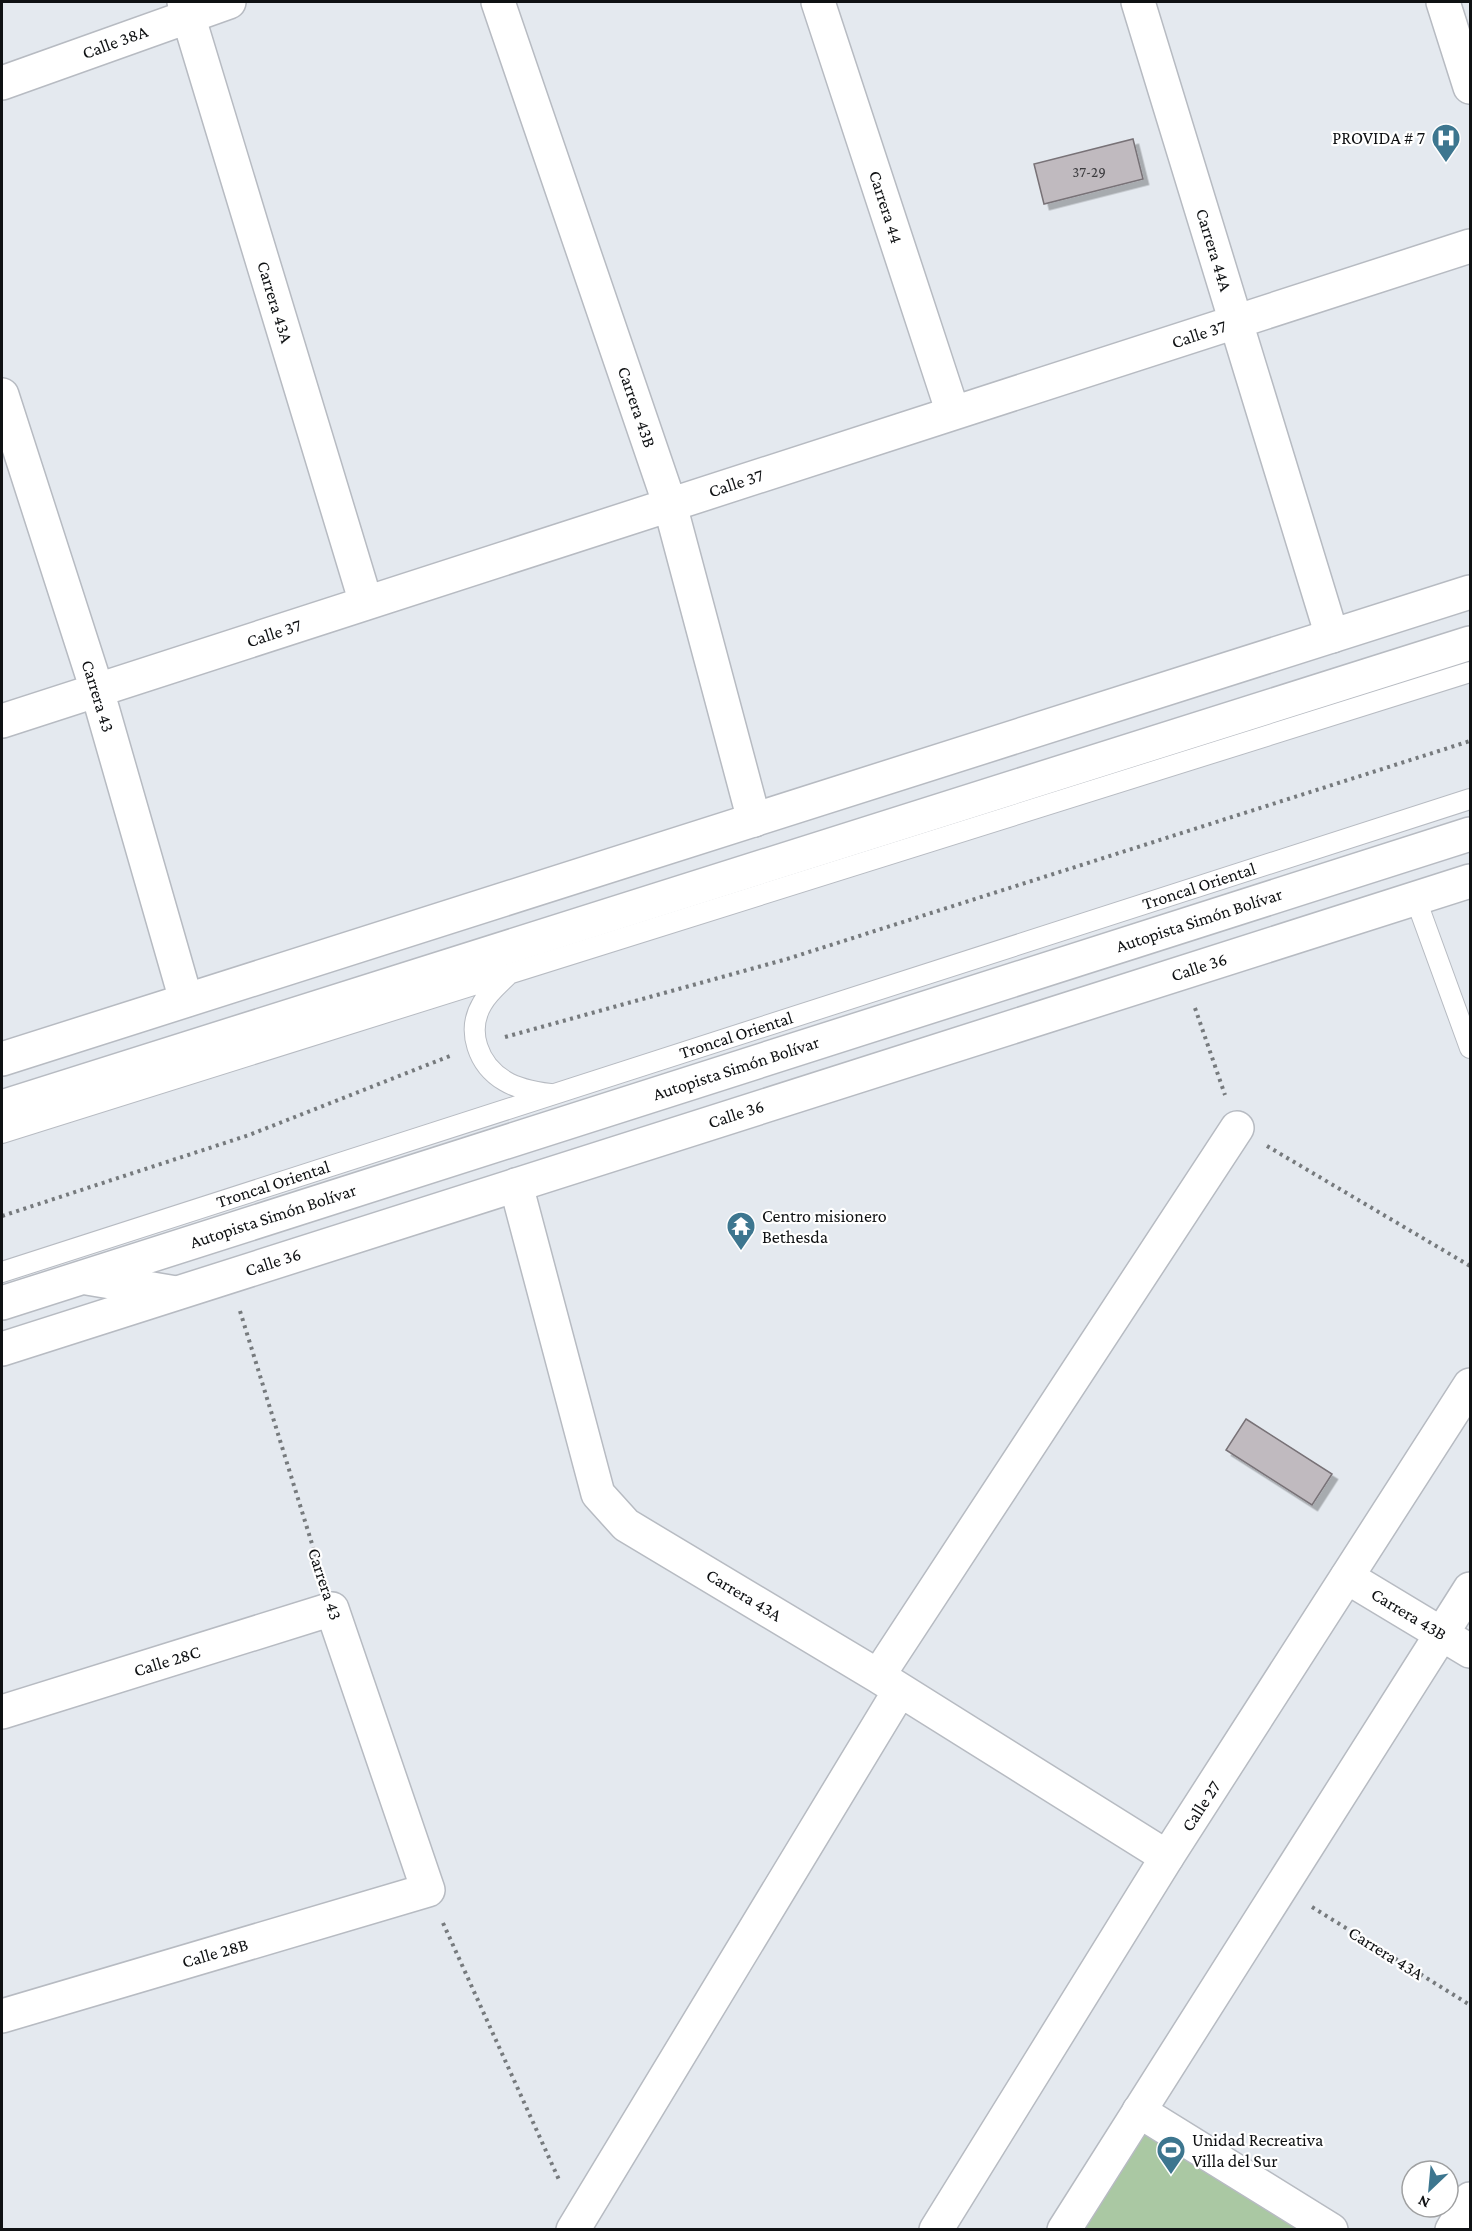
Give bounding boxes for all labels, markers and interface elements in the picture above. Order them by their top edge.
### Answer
street label: Calle 38A [80,21,151,63]
hospital icon: PROVIDA # 7 [1430,122,1462,164]
place label: PROVIDA # 7 [1332,128,1425,148]
house number: 37-29 [1072,164,1106,180]
street label: Carrera 44 [865,168,907,246]
street label: Carrera 44A [1192,206,1236,295]
street label: Carrera 43A [253,259,297,346]
street label: Calle 37 [1169,316,1229,352]
street label: Carrera 43B [614,364,660,450]
street label: Calle 37 [706,465,766,501]
street label: Calle 37 [244,615,304,651]
street label: Carrera 43 [78,657,118,735]
street label: Troncal Oriental [1140,858,1258,914]
street label: Autopista Simón Bolívar [1113,883,1285,956]
street label: Calle 36 [1169,949,1229,985]
street label: Troncal Oriental [677,1007,795,1063]
street label: Autopista Simón Bolívar [650,1031,822,1104]
street label: Calle 36 [706,1096,766,1132]
street label: Troncal Oriental [214,1156,332,1212]
street label: Autopista Simón Bolívar [187,1179,359,1252]
place label: Centro misionero Bethesda [762,1206,887,1247]
temple icon: Centro misionero Bethesda [725,1210,757,1252]
street label: Calle 36 [243,1244,303,1280]
street label: Carrera 43 [304,1545,346,1623]
street label: Carrera 43A [703,1565,786,1626]
street label: Carrera 43B [1368,1584,1450,1644]
street label: Calle 28C [131,1641,203,1681]
street label: Calle 27 [1177,1777,1225,1835]
street label: Carrera 43A [1345,1922,1428,1984]
street label: Calle 28B [180,1934,250,1972]
place label: Unidad Recreativa Villa del Sur [1192,2130,1323,2171]
sports icon: Unidad Recreativa Villa del Sur [1155,2134,1187,2176]
north arrow [1400,2159,1460,2219]
text: N [1415,2192,1432,2212]

